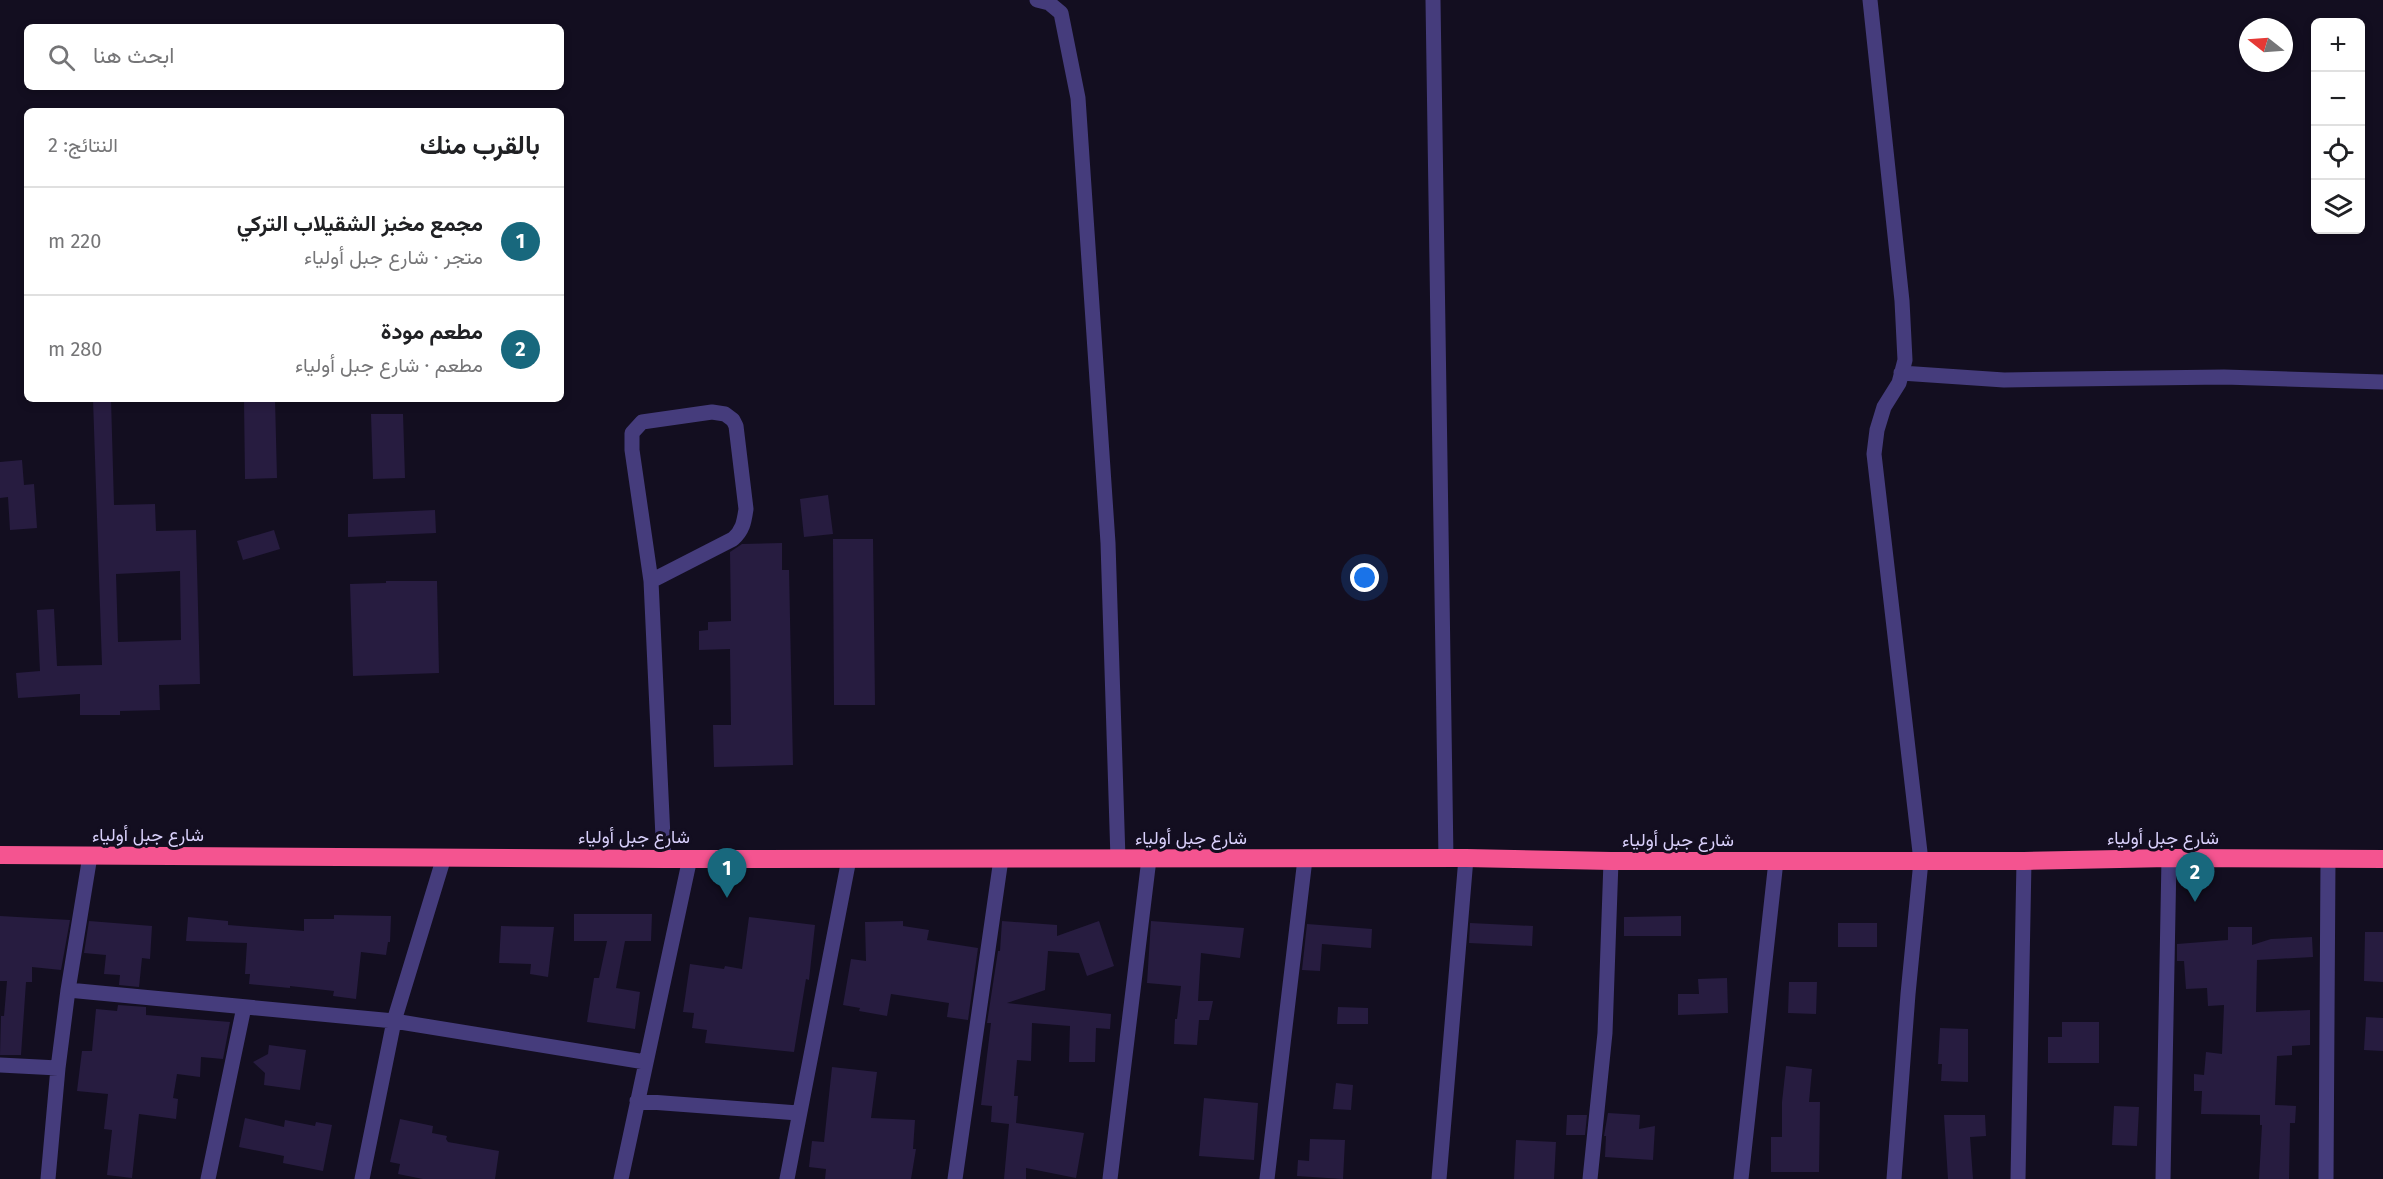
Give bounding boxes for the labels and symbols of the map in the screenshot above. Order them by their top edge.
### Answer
north arrow [2239,18,2293,72]
your location [1350,563,1379,592]
street label: شارع جبل أولياء [92,824,204,847]
street label: شارع جبل أولياء [578,826,690,849]
street label: شارع جبل أولياء [1135,827,1247,850]
street label: شارع جبل أولياء [2107,827,2219,850]
street label: شارع جبل أولياء [1622,829,1734,852]
pin: 1 [708,848,746,898]
pin: 2 [2176,852,2214,902]

